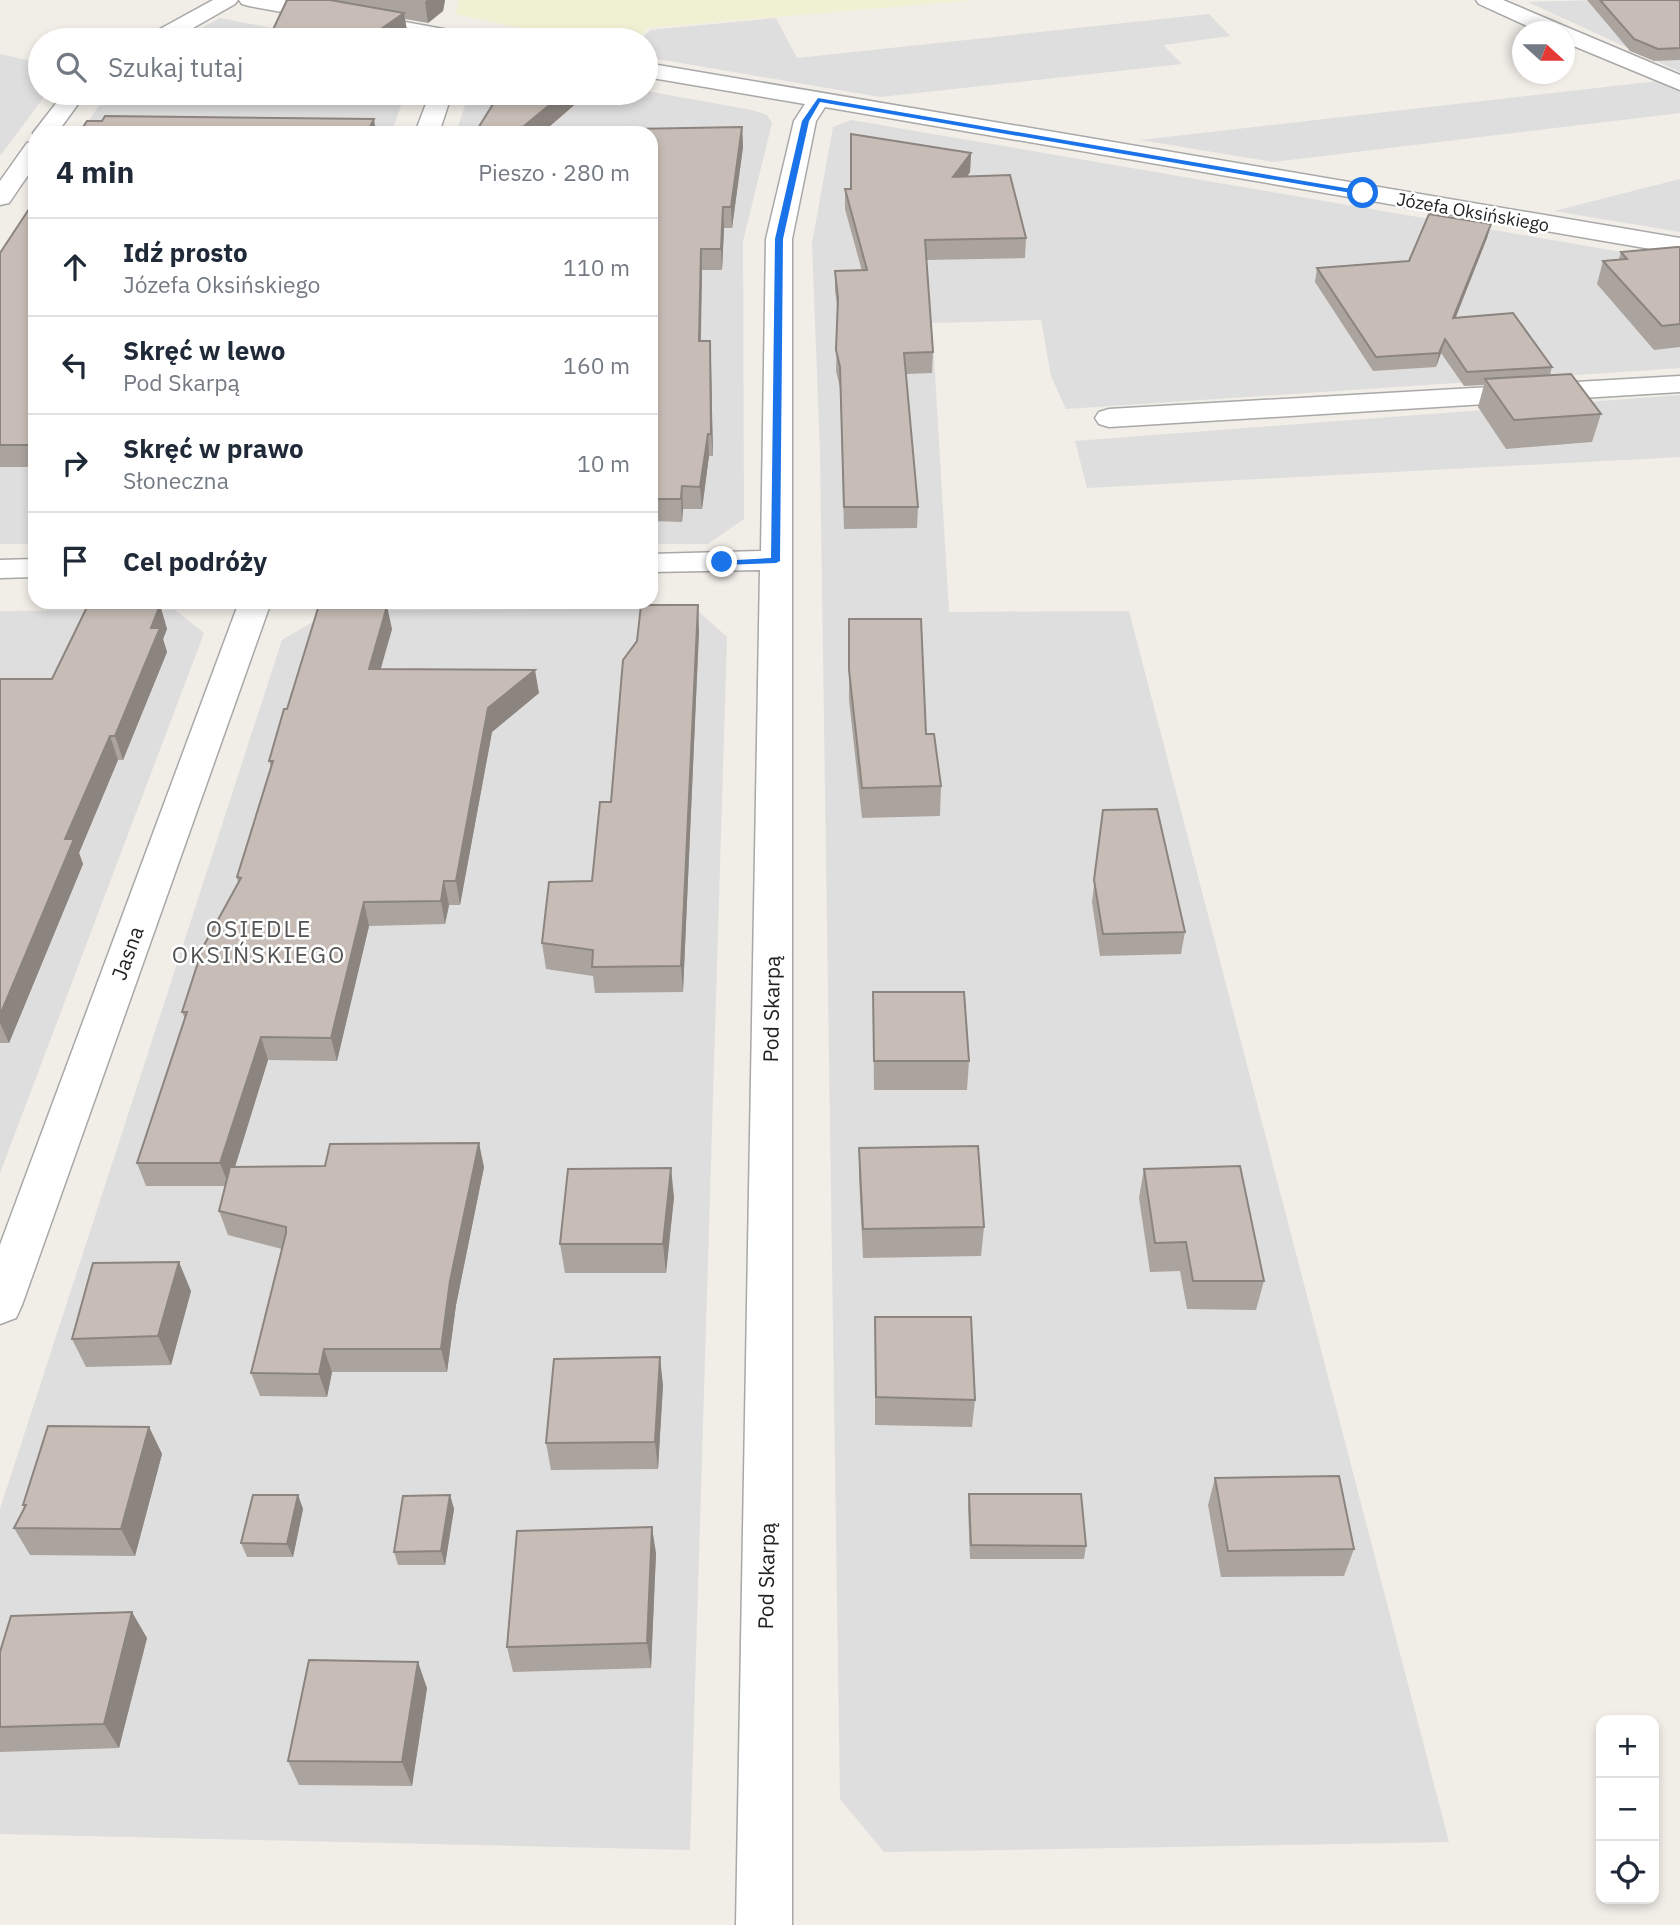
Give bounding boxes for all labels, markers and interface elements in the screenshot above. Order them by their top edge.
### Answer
north arrow [1512,21,1575,84]
search box [28,28,658,105]
icon: search [52,48,90,86]
text: Szukaj tutaj [108,50,243,84]
text: 4 min [56,152,134,191]
text: Pieszo · 280 m [478,157,630,187]
route start [1347,177,1378,208]
street label: Józefa Oksińskiego [1395,187,1551,237]
text: Idź prosto [123,235,248,269]
icon: ahead [56,248,94,286]
text: 110 m [563,252,630,282]
text: Józefa Oksińskiego [123,269,321,299]
text: Skręć w lewo [123,333,285,367]
icon: left [56,346,94,384]
text: 160 m [563,350,630,380]
text: Pod Skarpą [123,367,240,397]
text: Skręć w prawo [123,431,304,465]
icon: right [56,444,94,482]
text: 10 m [577,448,630,478]
text: Słoneczna [123,465,229,495]
icon: arrive [56,542,94,580]
text: Cel podróży [123,544,267,578]
route end [706,546,737,577]
district label: OSIEDLE OKSIŃSKIEGO [172,913,346,969]
street label: Jasna [104,922,150,984]
street label: Pod Skarpą [756,955,786,1063]
street label: Pod Skarpą [751,1522,781,1630]
map controls [1596,1715,1659,1904]
button: + [1596,1715,1659,1778]
button: − [1596,1778,1659,1841]
button: locate [1596,1841,1659,1904]

